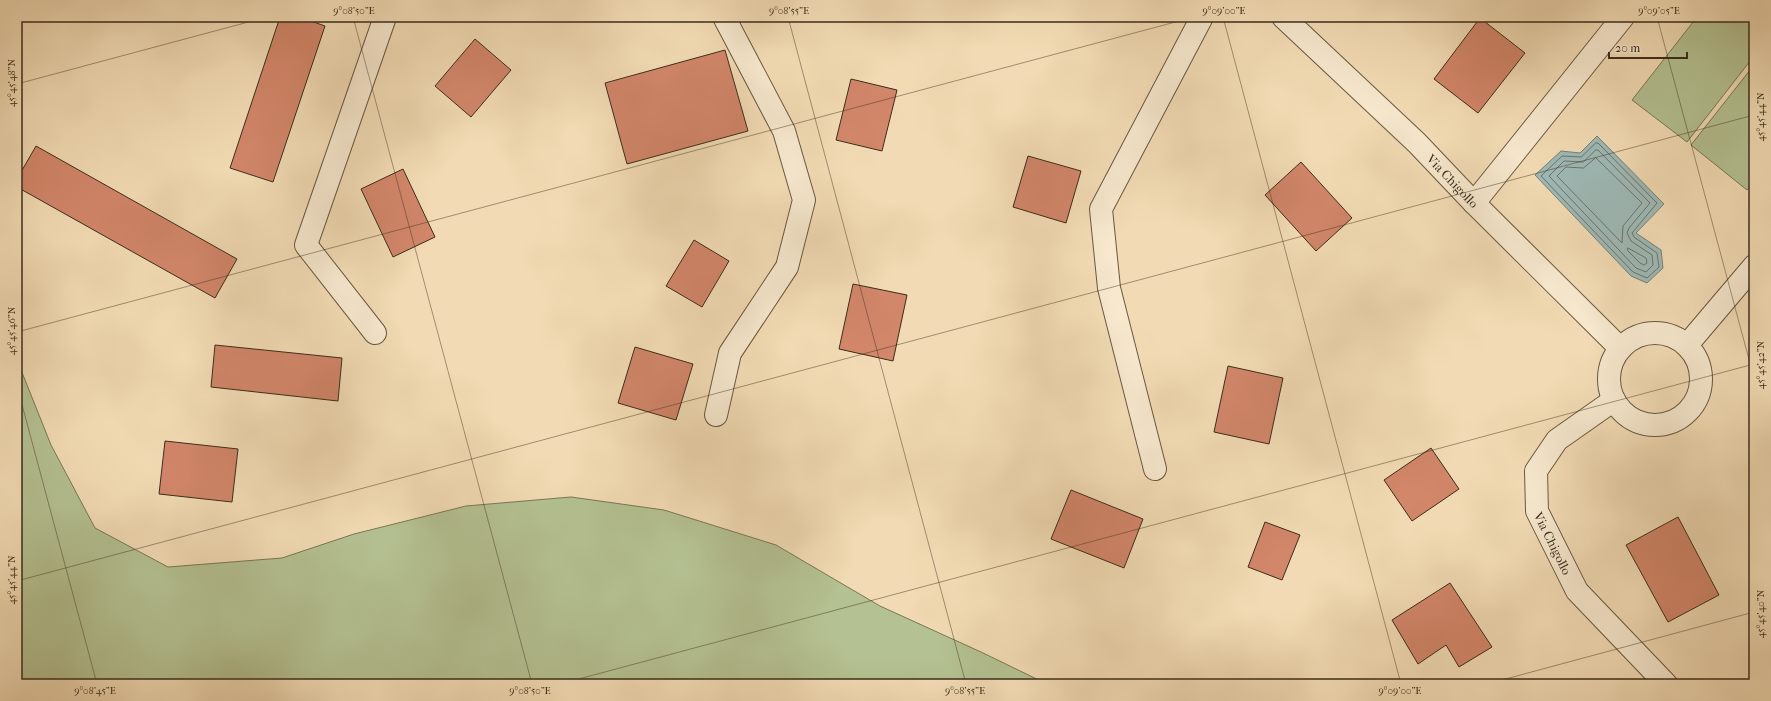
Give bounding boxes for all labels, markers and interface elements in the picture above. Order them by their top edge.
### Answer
text: 9°08'50"E [333,5,375,17]
text: 9°08'55"E [769,5,809,17]
text: 9°09'00"E [1203,5,1245,17]
text: 9°09'05"E [1638,5,1680,17]
scale bar [1609,34,1687,60]
text: 20 m [1615,41,1640,55]
text: 45°45'48"N [6,59,18,107]
text: 45°45'44"N [1755,92,1767,142]
street label: Via Chigollo [1423,150,1482,211]
text: 45°45'46"N [6,306,18,355]
text: 45°45'42"N [1755,340,1767,389]
street label: Via Chigollo [1531,508,1575,577]
text: 45°45'44"N [6,555,18,605]
text: 45°45'40"N [1755,589,1767,638]
text: 9°08'45"E [74,685,116,697]
text: 9°08'50"E [509,685,551,697]
text: 9°08'55"E [945,685,985,697]
text: 9°09'00"E [1379,685,1421,697]

